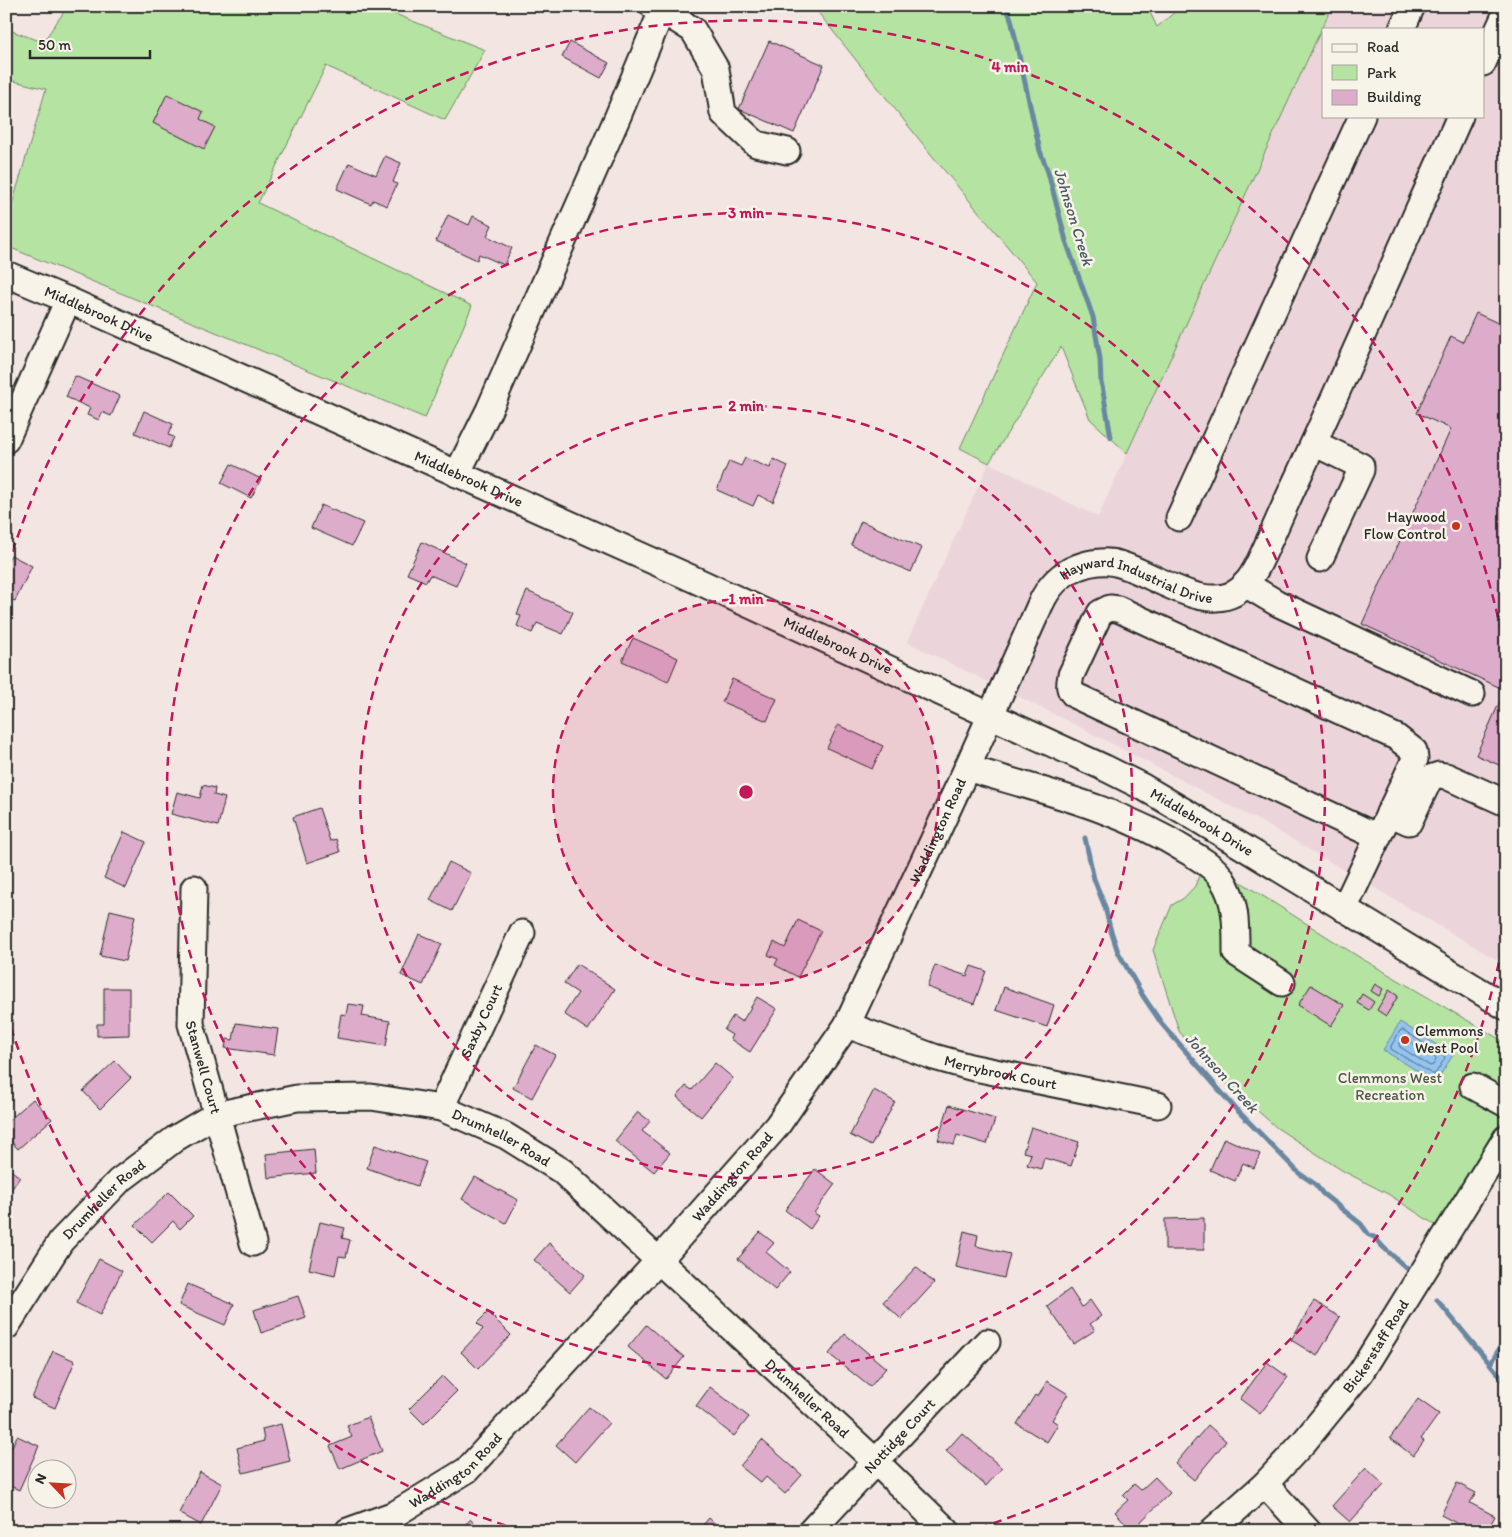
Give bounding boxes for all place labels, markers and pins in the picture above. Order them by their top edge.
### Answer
place label: Haywood Flow Control [1364,508,1447,543]
marker: Haywood Flow Control [1450,520,1462,532]
centre of rings [737,783,755,801]
place label: Clemmons West Pool [1415,1022,1484,1057]
marker: Clemmons West Pool [1399,1034,1411,1046]

